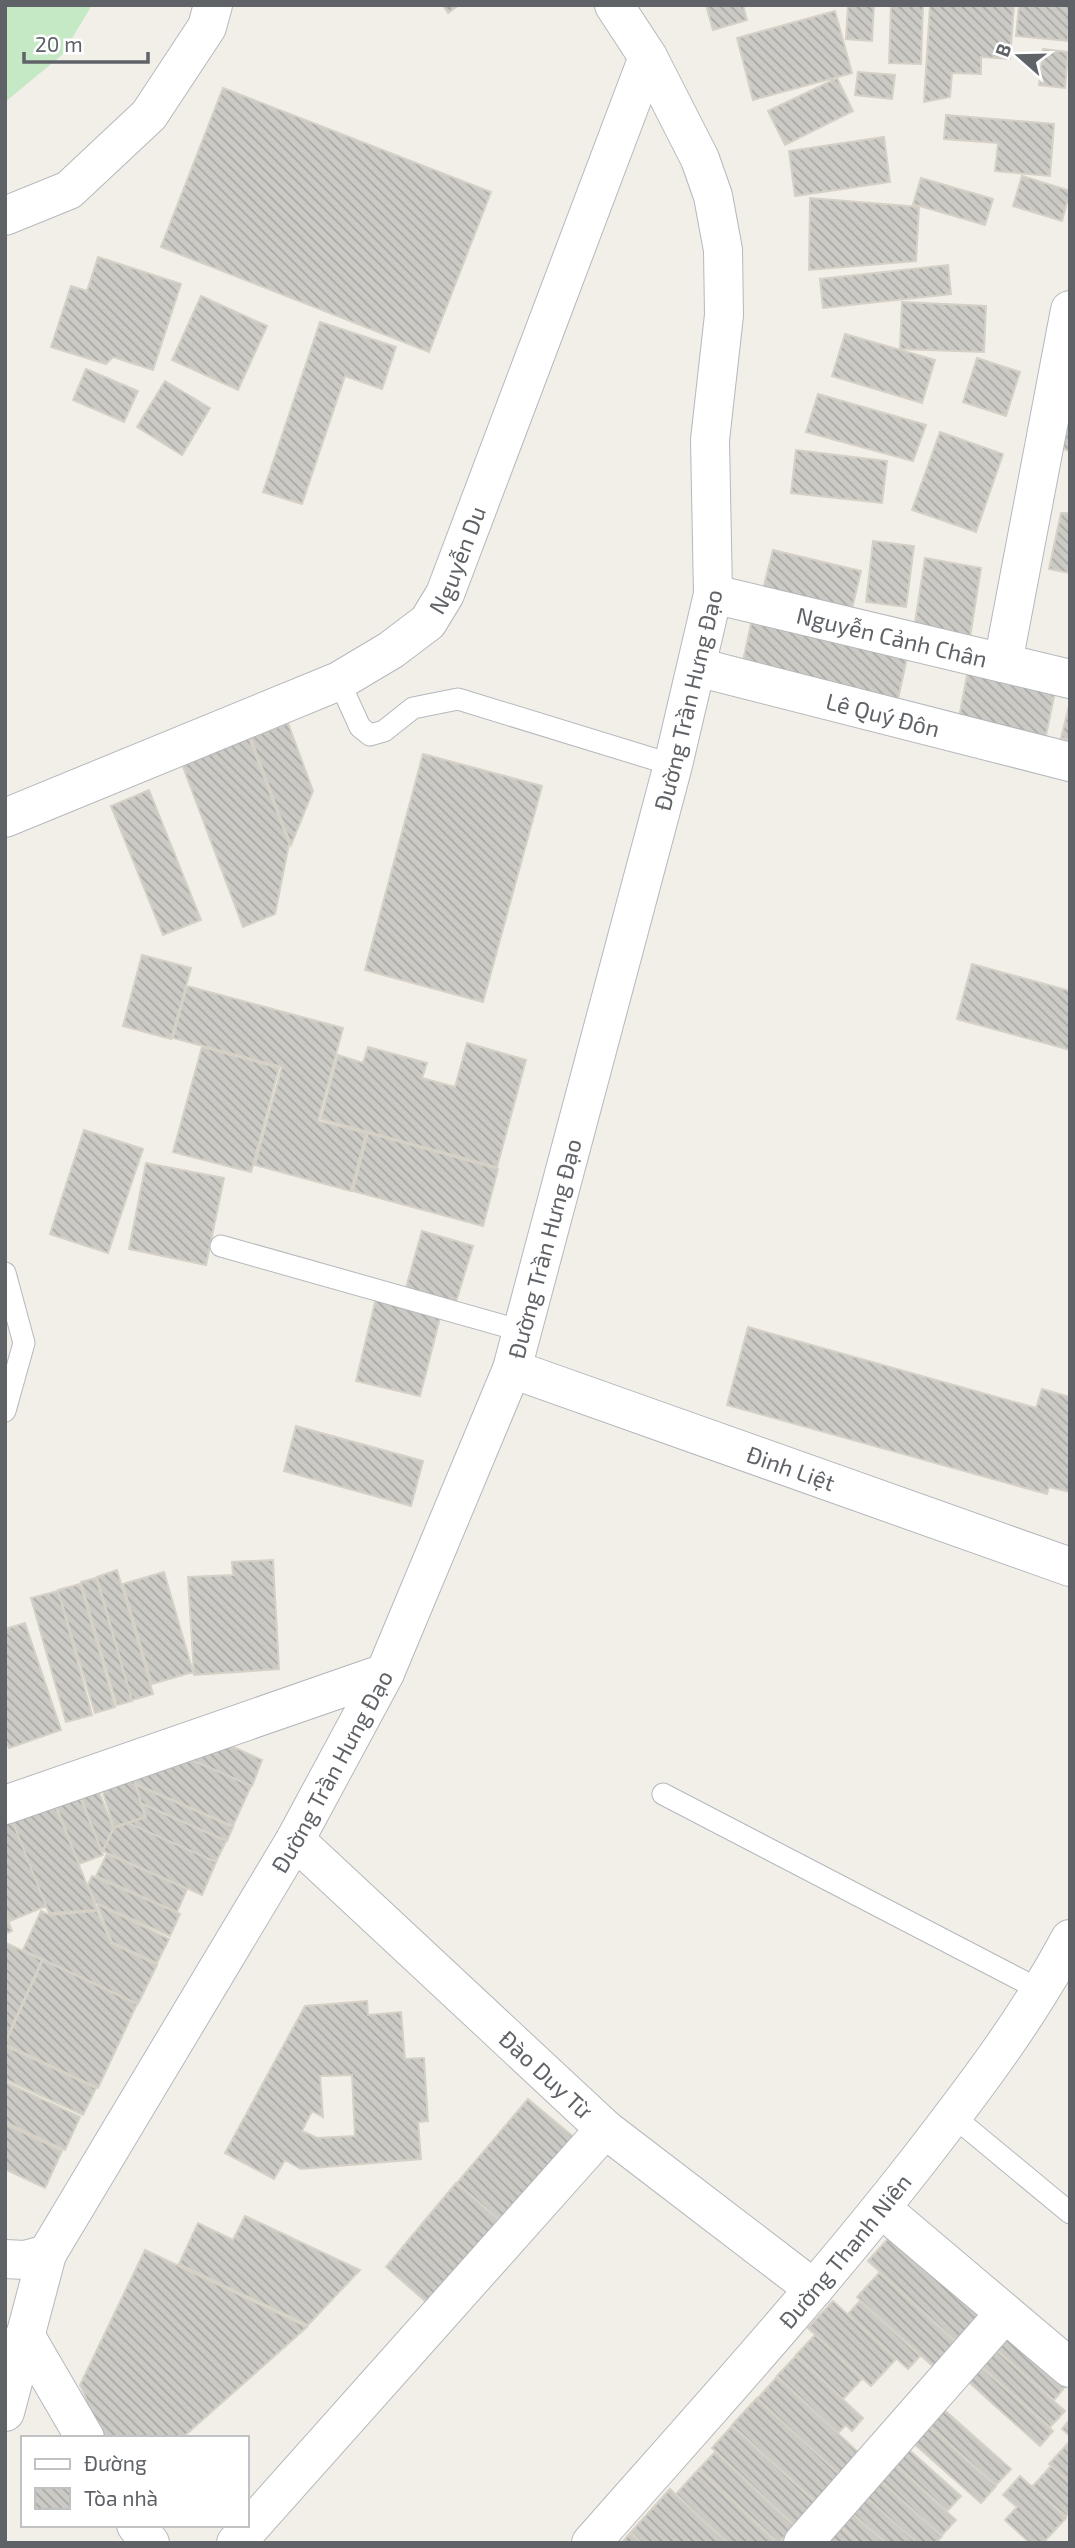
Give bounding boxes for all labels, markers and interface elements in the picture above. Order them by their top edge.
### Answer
scale bar [24,21,149,65]
north arrow [984,21,1054,91]
text: 20 m [35,31,83,56]
text: B [990,40,1015,60]
street label: Nguyễn Du [422,502,491,619]
street label: Đường Trần Hưng Đạo [647,587,728,814]
street label: Nguyễn Cảnh Chân [794,600,990,673]
street label: Lê Quý Đôn [823,686,943,742]
street label: Đường Trần Hưng Đạo [501,1135,587,1361]
street label: Đinh Liệt [743,1439,839,1497]
street label: Đường Trần Hưng Đạo [265,1665,398,1877]
street label: Đào Duy Từ [494,2024,599,2125]
street label: Đường Thanh Niên [773,2168,917,2334]
legend [21,2436,248,2527]
text: Đường [84,2450,147,2475]
text: Tòa nhà [84,2485,158,2510]

